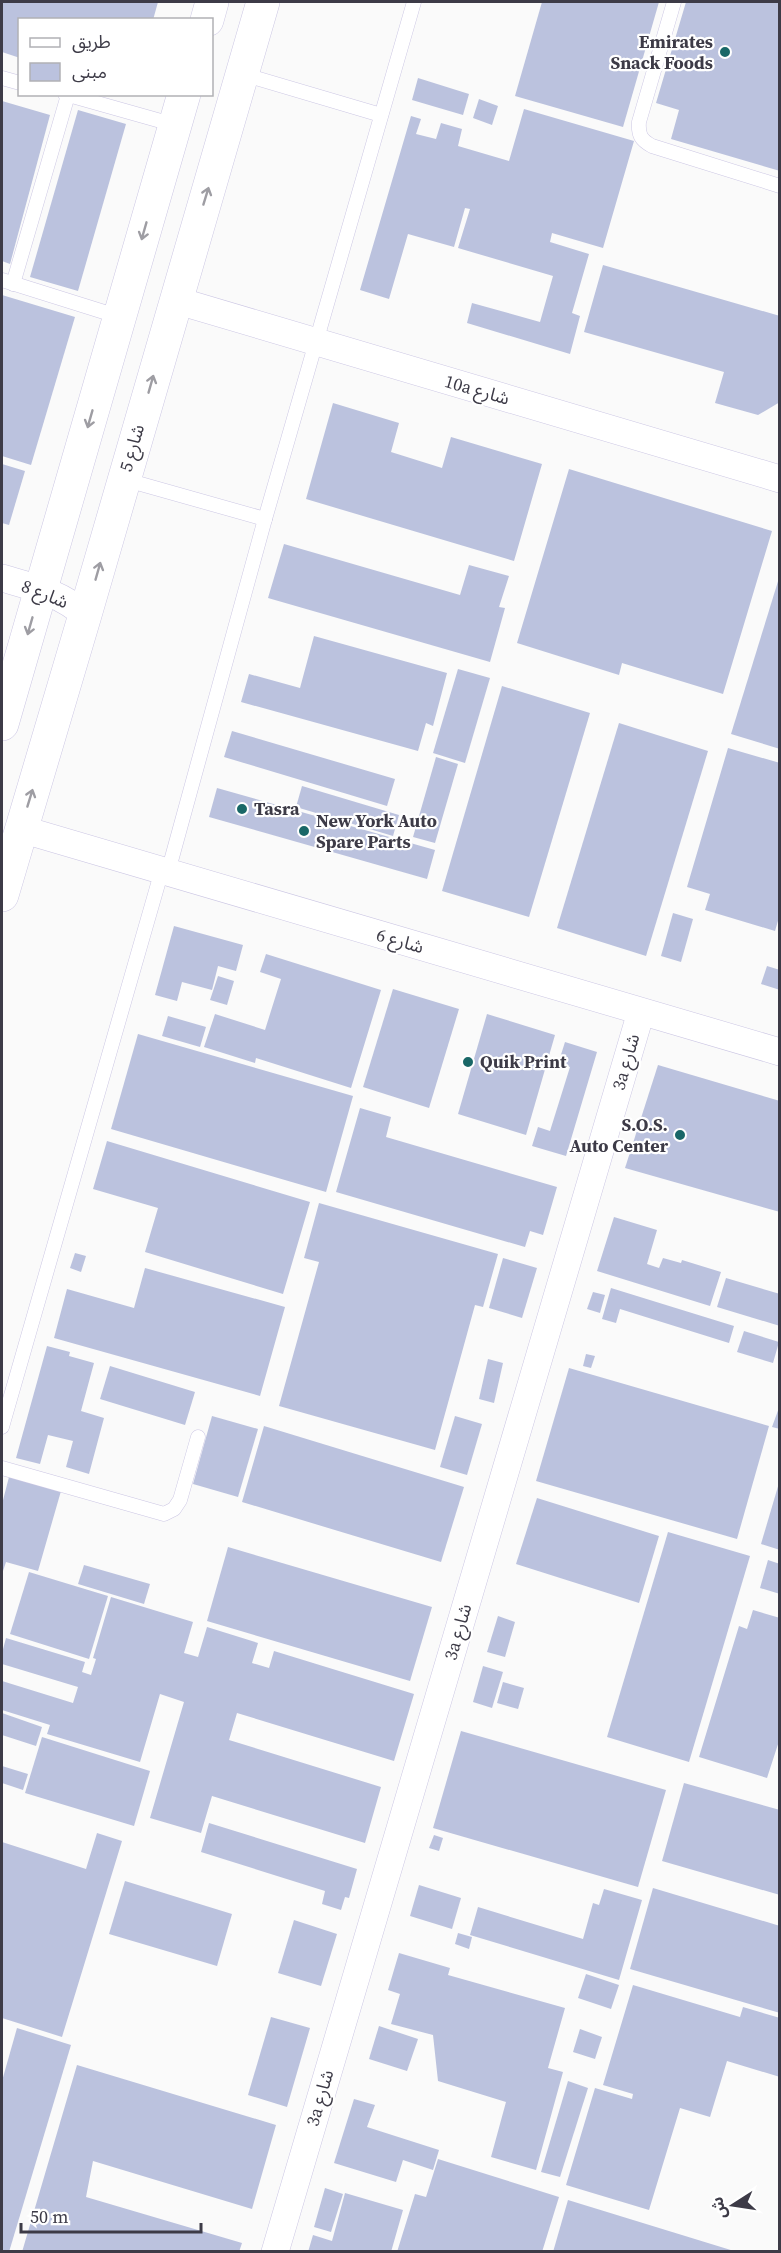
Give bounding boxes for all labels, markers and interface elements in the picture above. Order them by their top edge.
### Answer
legend [18,18,213,96]
text: طريق [72,29,111,54]
place label: Emirates Snack Foods [610,29,713,75]
marker: Emirates Snack Foods [718,45,732,59]
text: مبنى [72,59,107,84]
one-way arrow [201,187,212,206]
one-way arrow [138,221,149,240]
street label: 10a شارع [441,368,513,413]
one-way arrow [146,374,157,393]
one-way arrow [84,409,95,428]
street label: شارع 5 [113,421,152,475]
one-way arrow [92,562,104,581]
street label: شارع 8 [17,573,72,616]
one-way arrow [24,616,35,635]
one-way arrow [25,789,36,808]
place label: Tasra [254,796,300,821]
marker: Tasra [235,802,249,816]
place label: New York Auto Spare Parts [316,808,437,854]
marker: New York Auto Spare Parts [297,824,311,838]
street label: شارع 6 [373,922,427,961]
street label: 3a شارع [606,1031,647,1093]
place label: Quik Print [480,1049,567,1074]
marker: Quik Print [461,1055,475,1069]
place label: S.O.S. Auto Center [569,1112,669,1158]
marker: S.O.S. Auto Center [673,1128,687,1142]
street label: 3a شارع [438,1601,479,1663]
street label: 3a شارع [300,2067,341,2129]
north arrow [703,2175,763,2235]
text: ش [705,2195,731,2221]
scale bar [21,2196,201,2234]
text: 50 m [30,2204,68,2229]

